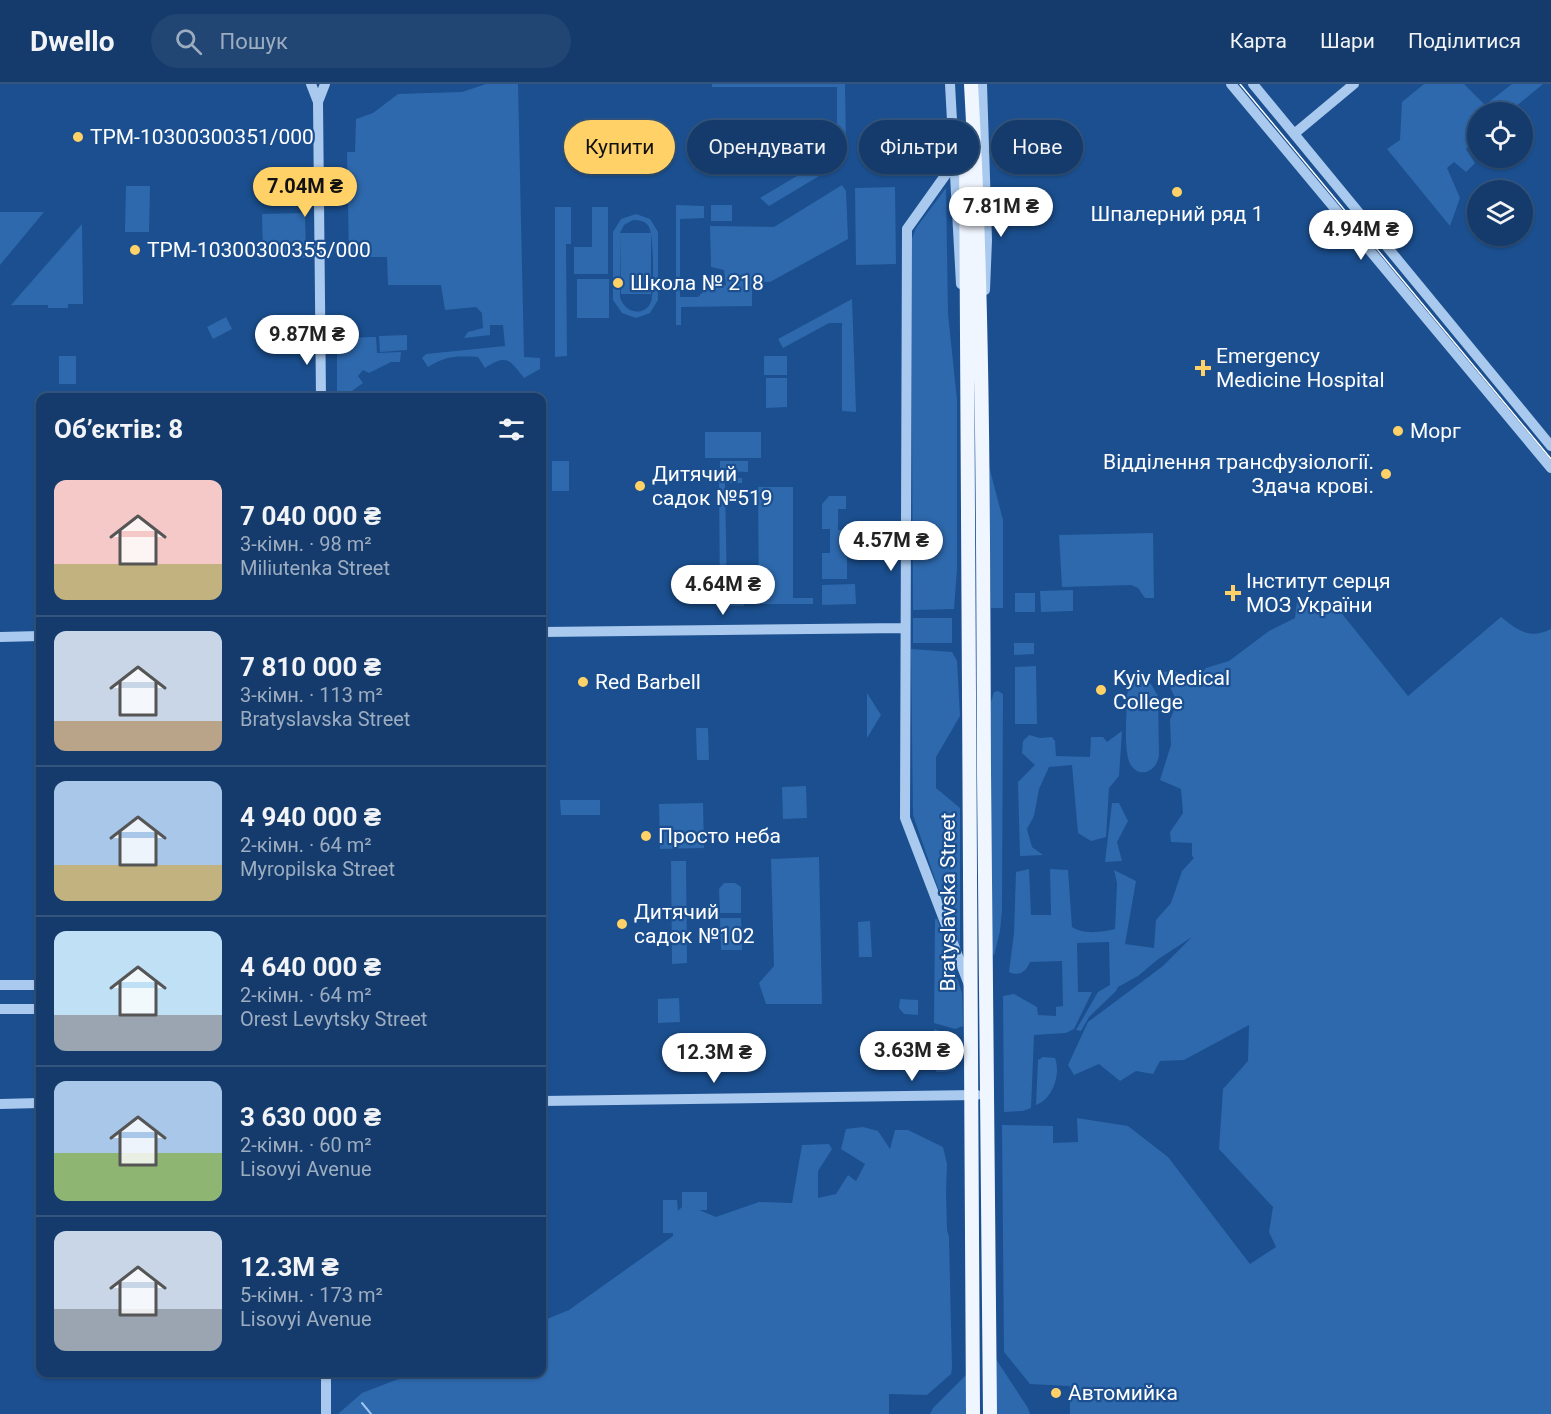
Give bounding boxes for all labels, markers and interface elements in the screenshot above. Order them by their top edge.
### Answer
search box [151,14,571,68]
text: Dwello [30,25,115,58]
icon: search [172,25,205,58]
text: Пошук [220,29,288,54]
text: Карта [1230,29,1287,53]
text: Шари [1320,29,1375,53]
text: Поділитися [1408,29,1521,53]
map controls [1467,102,1533,246]
button: locate [1467,102,1533,168]
chip: Купити [564,120,675,174]
chip: Орендувати [687,120,847,174]
chip: Фільтри [859,120,979,174]
chip: Нове [991,120,1083,174]
place label: ТРМ-10300300351/000 [90,125,314,149]
marker: ТРМ-10300300351/000 [71,130,85,144]
pin: 7.04M ₴ [250,167,360,218]
text: 7.04M ₴ [267,174,343,198]
button: layers [1467,180,1533,246]
marker: Шпалерний ряд 1 [1170,185,1184,199]
pin: 7.81M ₴ [946,187,1056,238]
text: 7.81M ₴ [963,194,1039,218]
place label: Шпалерний ряд 1 [1091,202,1263,226]
pin: 4.94M ₴ [1306,210,1416,261]
text: 4.94M ₴ [1323,217,1399,241]
place label: ТРМ-10300300355/000 [147,238,371,262]
marker: ТРМ-10300300355/000 [128,243,142,257]
place label: Школа № 218 [630,271,764,295]
marker: Школа № 218 [611,276,625,290]
pin: 9.87M ₴ [252,315,362,366]
text: 9.87M ₴ [269,322,345,346]
place label: Emergency Medicine Hospital [1216,344,1385,392]
marker: Emergency Medicine Hospital [1194,359,1212,377]
icon: filters [495,413,528,446]
text: Об’єктів: 8 [54,414,183,444]
place label: Морг [1410,419,1461,443]
marker: Морг [1391,424,1405,438]
place label: Відділення трансфузіології. Здача крові. [1103,450,1374,498]
place label: Дитячий садок №519 [652,462,773,510]
marker: Відділення трансфузіології. Здача крові. [1379,467,1393,481]
marker: Дитячий садок №519 [633,479,647,493]
text: 7 040 000 ₴ [240,501,381,531]
icon: home [102,504,174,576]
pin: 4.57M ₴ [836,521,946,572]
text: 4.57M ₴ [853,528,929,552]
text: 3-кімн. · 98 m² [240,532,372,556]
text: Miliutenka Street [240,556,390,580]
pin: 4.64M ₴ [668,565,778,616]
place label: Інститут серця МОЗ України [1246,569,1391,617]
text: 4.64M ₴ [685,572,761,596]
marker: Інститут серця МОЗ України [1224,584,1242,602]
text: 7 810 000 ₴ [240,652,381,682]
icon: home [102,655,174,727]
place label: Kyiv Medical College [1113,666,1230,714]
place label: Red Barbell [595,670,701,694]
marker: Red Barbell [576,675,590,689]
text: 3-кімн. · 113 m² [240,683,383,707]
marker: Kyiv Medical College [1094,683,1108,697]
text: Bratyslavska Street [240,707,410,731]
text: 4 940 000 ₴ [240,802,381,832]
icon: home [102,805,174,877]
street label: Bratyslavska Street [936,812,960,991]
place label: Просто неба [658,824,781,848]
marker: Просто неба [639,829,653,843]
text: 2-кімн. · 64 m² [240,833,372,857]
text: Myropilska Street [240,857,395,881]
place label: Дитячий садок №102 [634,900,755,948]
marker: Дитячий садок №102 [615,917,629,931]
text: 4 640 000 ₴ [240,952,381,982]
icon: home [102,955,174,1027]
text: 2-кімн. · 64 m² [240,983,372,1007]
text: Orest Levytsky Street [240,1007,427,1031]
pin: 3.63M ₴ [857,1031,967,1082]
pin: 12.3M ₴ [659,1033,769,1084]
text: 3.63M ₴ [874,1038,950,1062]
text: 12.3M ₴ [676,1040,752,1064]
text: 3 630 000 ₴ [240,1102,381,1132]
icon: home [102,1105,174,1177]
text: 2-кімн. · 60 m² [240,1133,372,1157]
text: Lisovyi Avenue [240,1157,372,1181]
text: 12.3M ₴ [240,1252,339,1282]
icon: home [102,1255,174,1327]
text: 5-кімн. · 173 m² [240,1283,383,1307]
text: Lisovyi Avenue [240,1307,372,1331]
place label: Автомийка [1068,1381,1178,1405]
marker: Автомийка [1049,1386,1063,1400]

